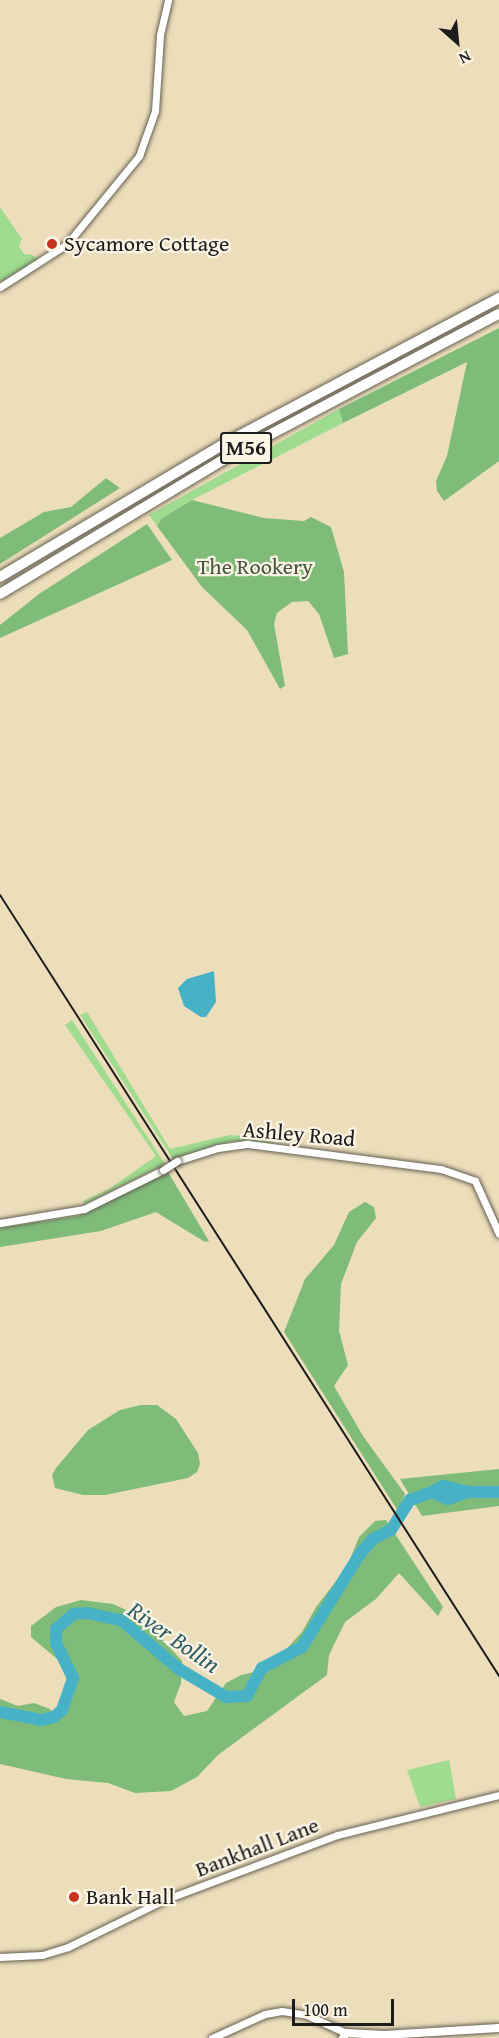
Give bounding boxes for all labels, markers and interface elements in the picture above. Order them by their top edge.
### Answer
north arrow [427,12,487,72]
text: N [455,45,475,71]
place label: Sycamore Cottage [64,231,229,257]
marker: Sycamore Cottage [45,237,59,251]
road number: M56 [219,430,273,466]
park label: The Rookery [197,554,313,580]
street label: Ashley Road [242,1116,356,1152]
water label: River Bollin [122,1595,226,1679]
street label: Bankhall Lane [192,1811,322,1883]
place label: Bank Hall [86,1884,175,1910]
marker: Bank Hall [67,1890,81,1904]
scale bar [295,1987,397,2025]
text: 100 m [303,1996,348,2023]

